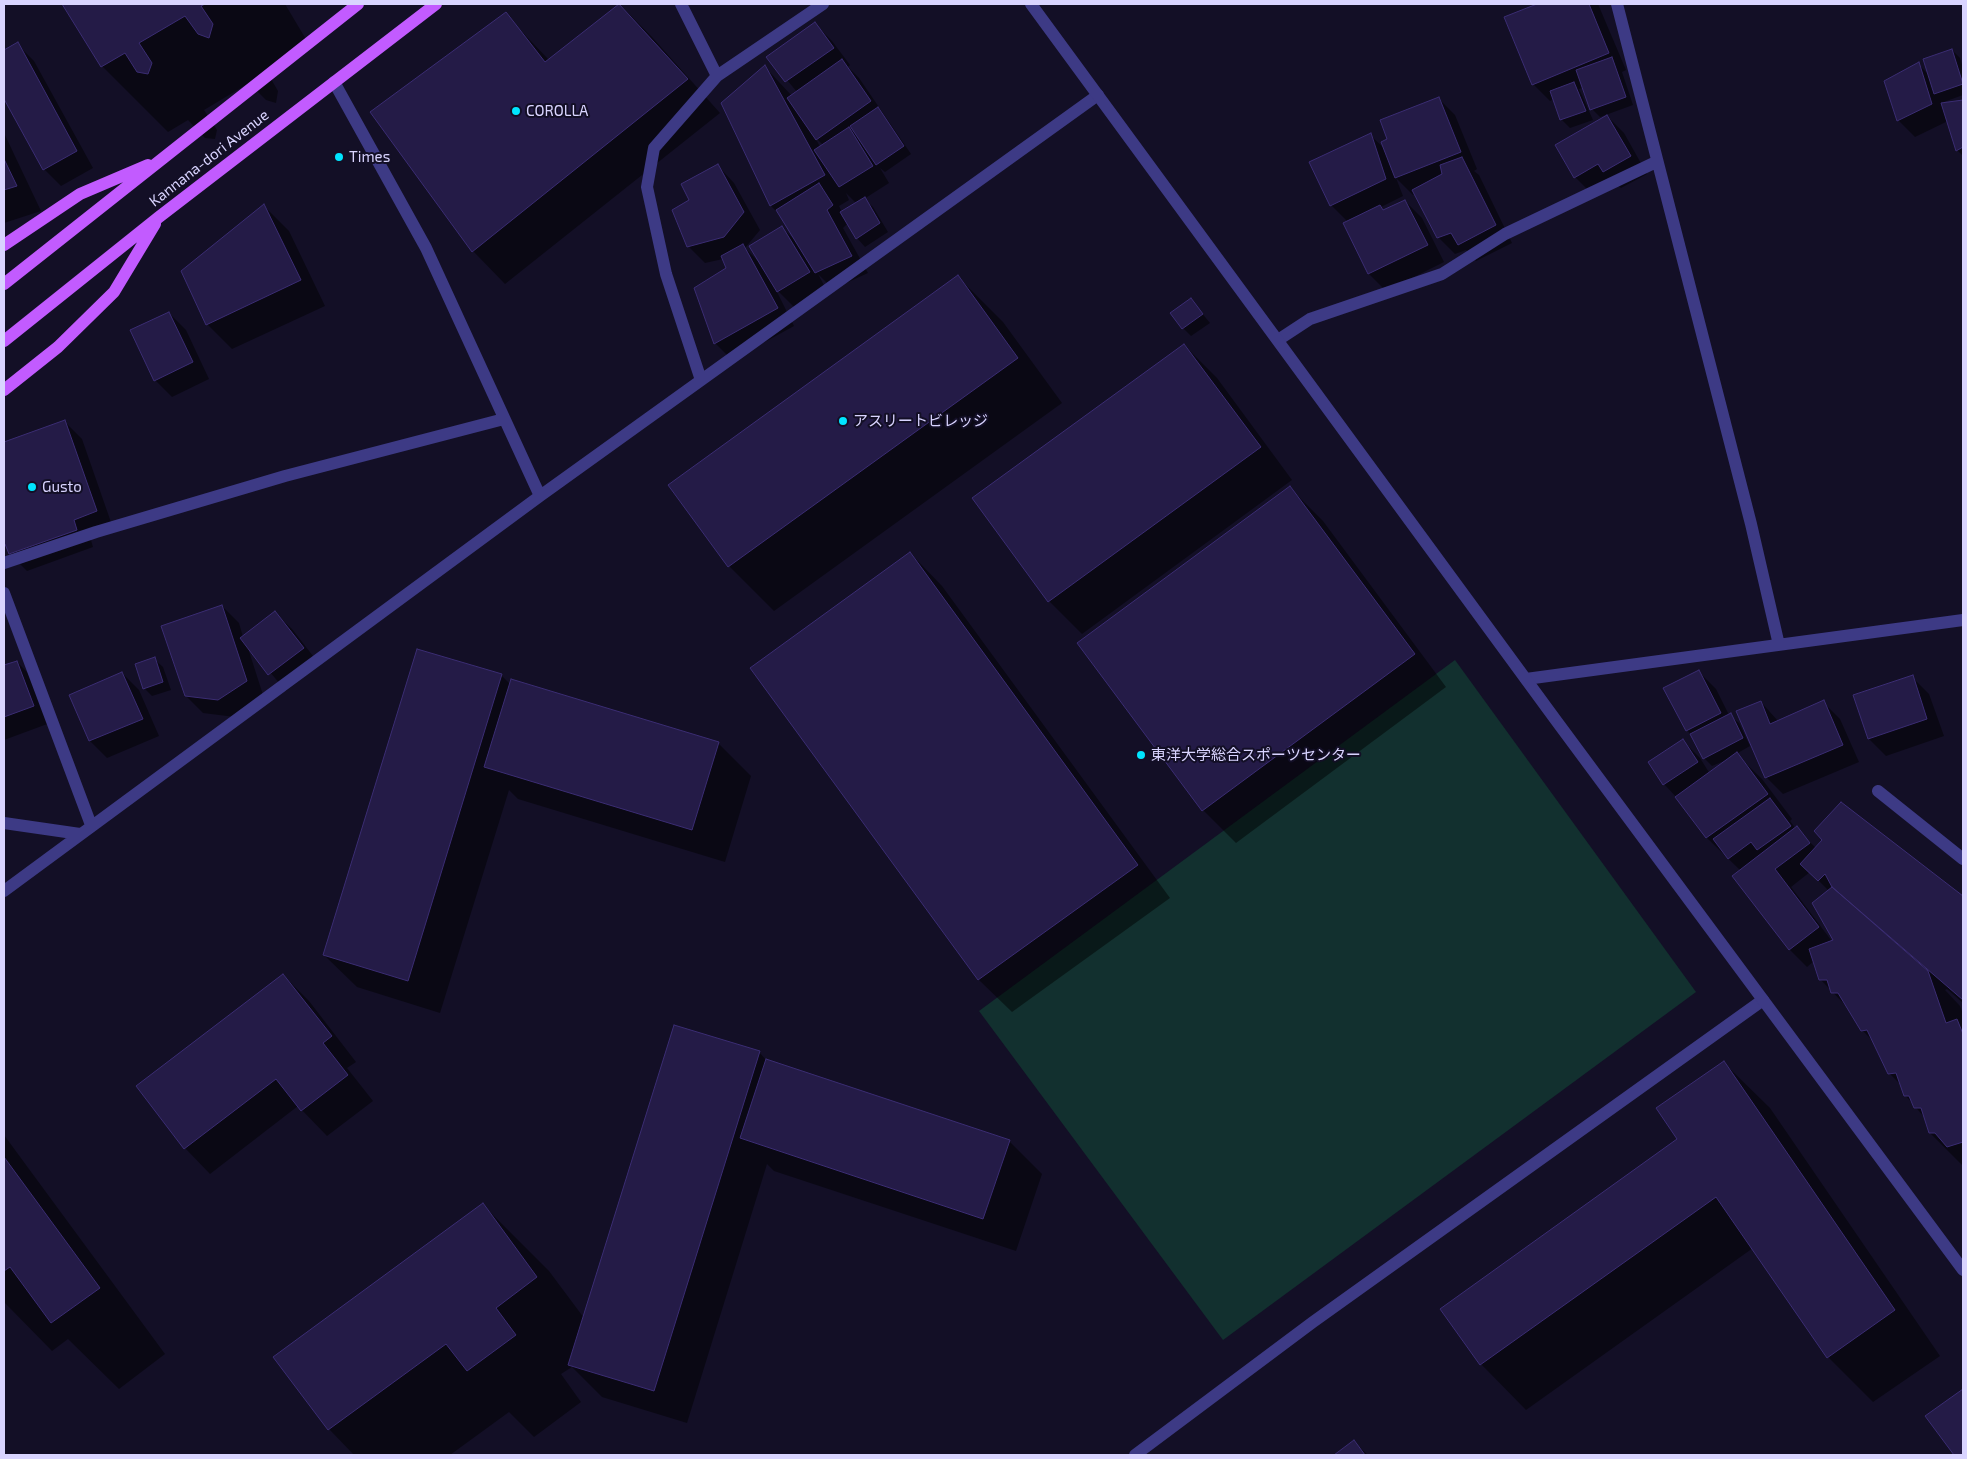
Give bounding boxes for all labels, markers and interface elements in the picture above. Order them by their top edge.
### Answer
place label: COROLLA [526,102,588,120]
marker: COROLLA [510,105,522,117]
street label: Kannana-dori Avenue [146,106,272,210]
place label: Times [349,148,390,166]
marker: Times [333,151,345,163]
place label: アスリートビレッジ [853,412,988,430]
marker: アスリートビレッジ [837,415,849,427]
place label: Gusto [42,478,82,496]
marker: Gusto [26,481,38,493]
place label: 東洋大学総合スポーツセンター [1151,746,1361,764]
marker: 東洋大学総合スポーツセンター [1135,749,1147,761]

